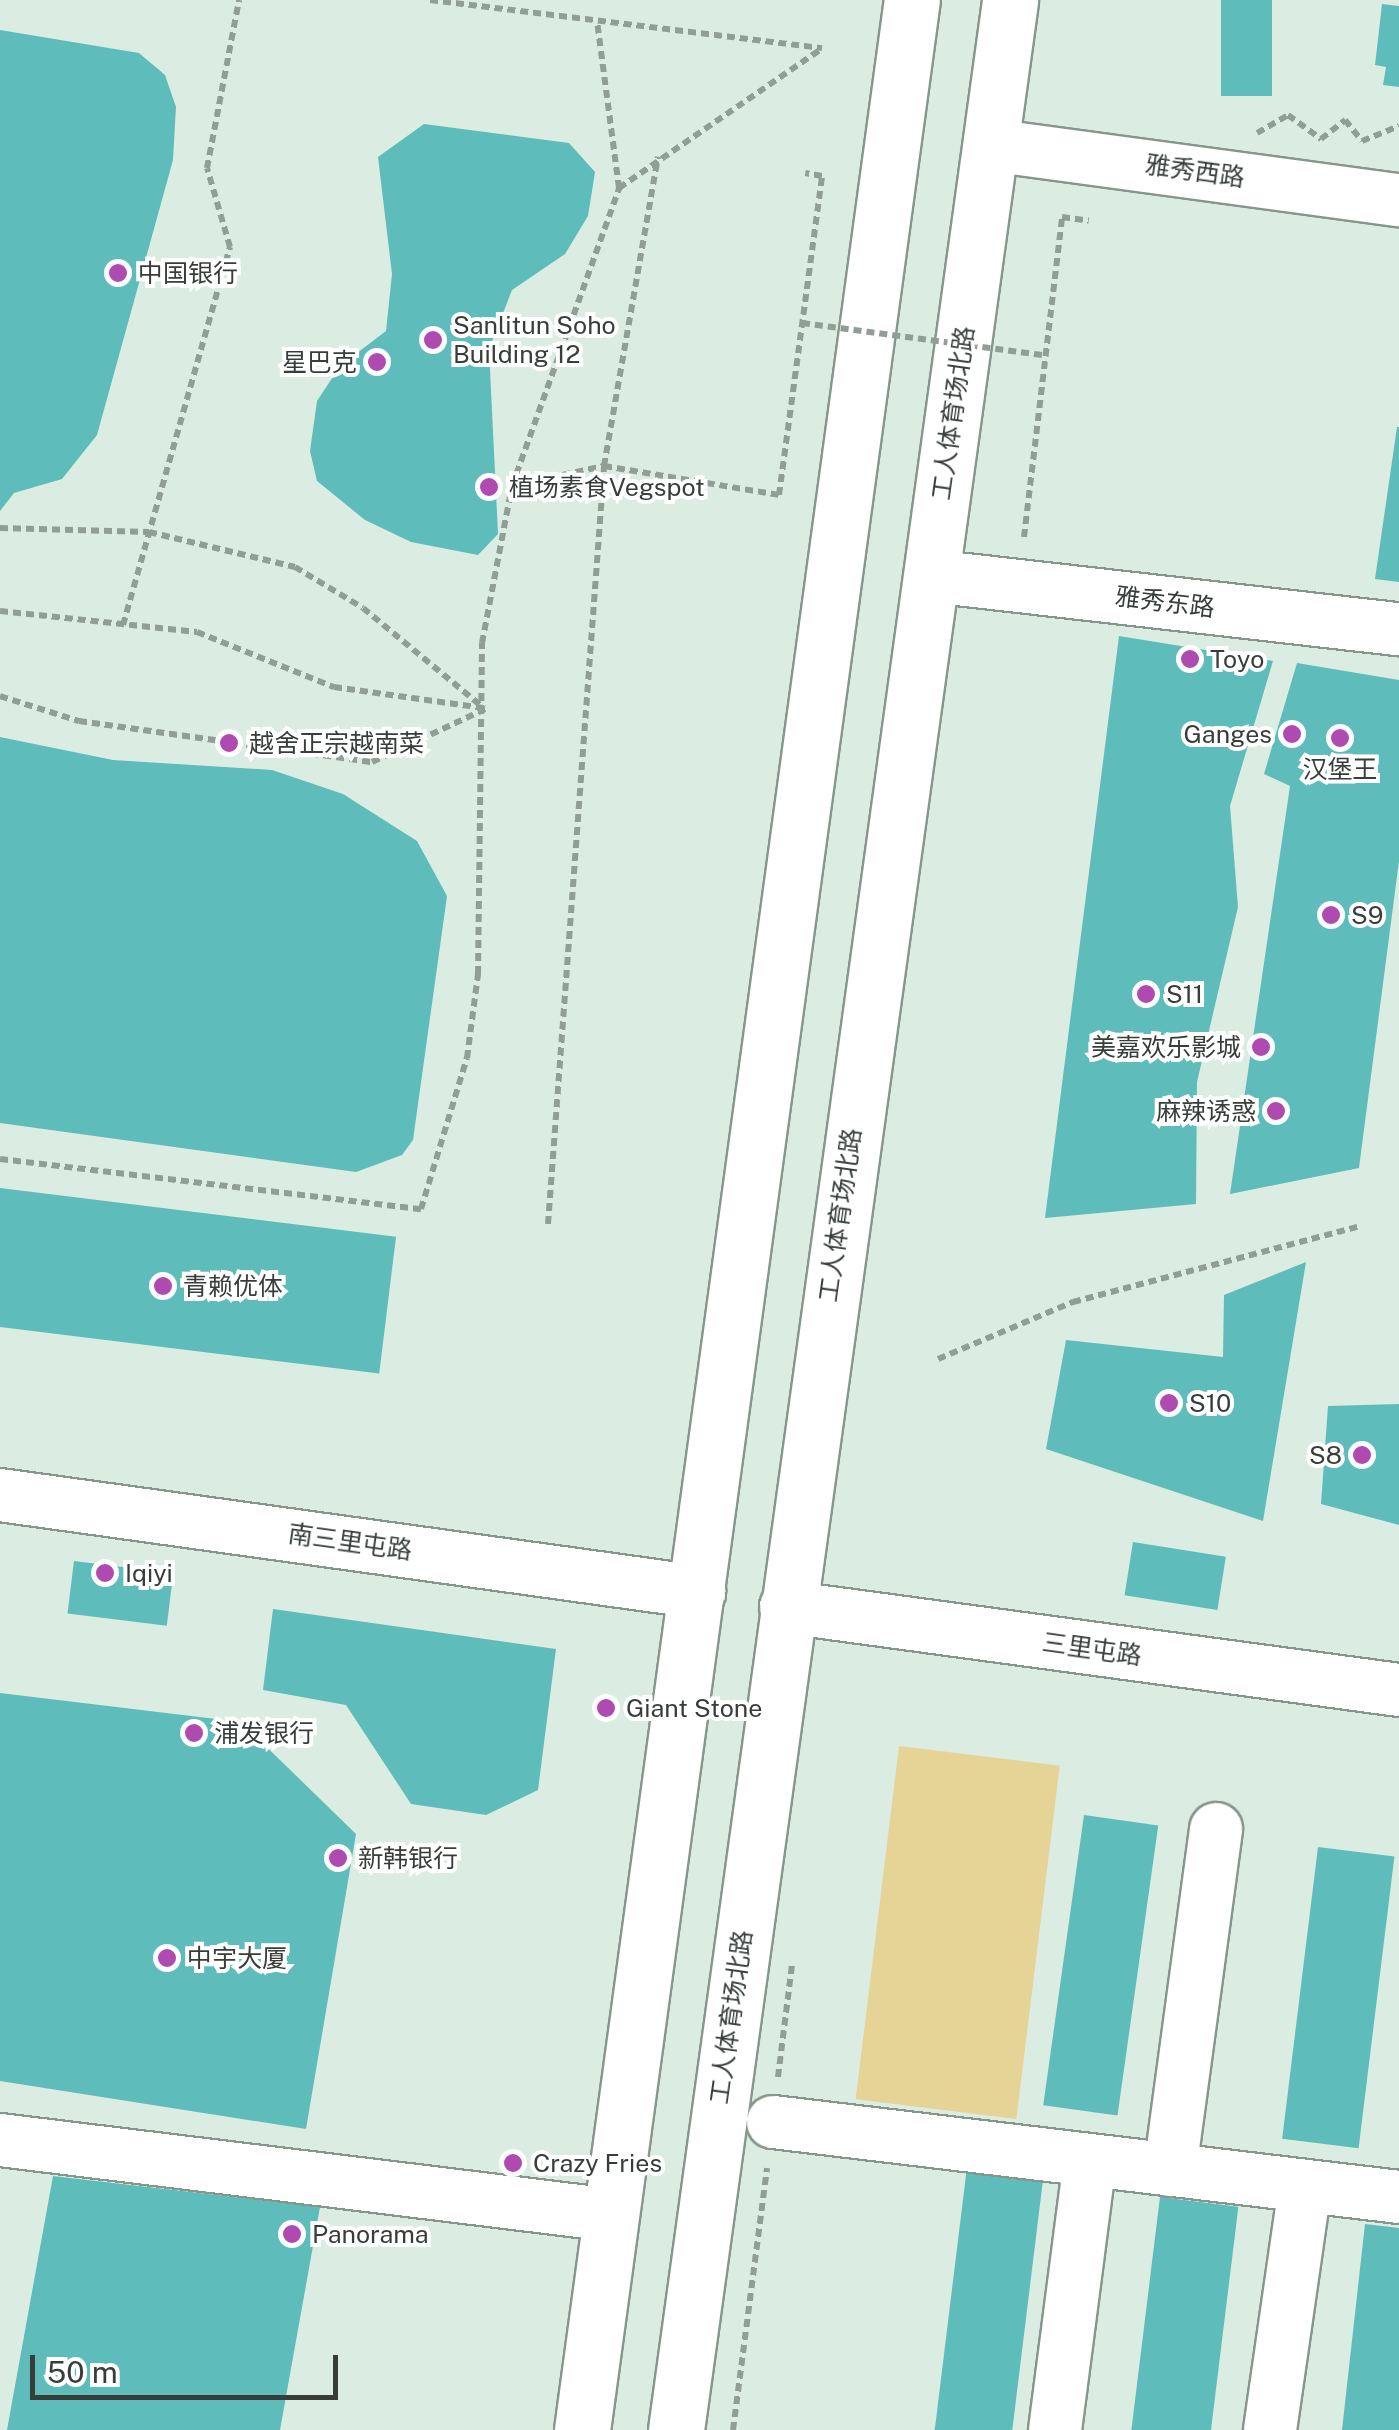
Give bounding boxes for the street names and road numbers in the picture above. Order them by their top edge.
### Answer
street label: 雅秀西路 [1143,149,1247,193]
street label: 工人体育场北路 [926,324,980,502]
street label: 雅秀东路 [1114,581,1216,623]
street label: 工人体育场北路 [813,1126,867,1304]
street label: 南三里屯路 [286,1518,414,1566]
street label: 三里屯路 [1040,1627,1144,1671]
street label: 工人体育场北路 [704,1928,758,2106]

